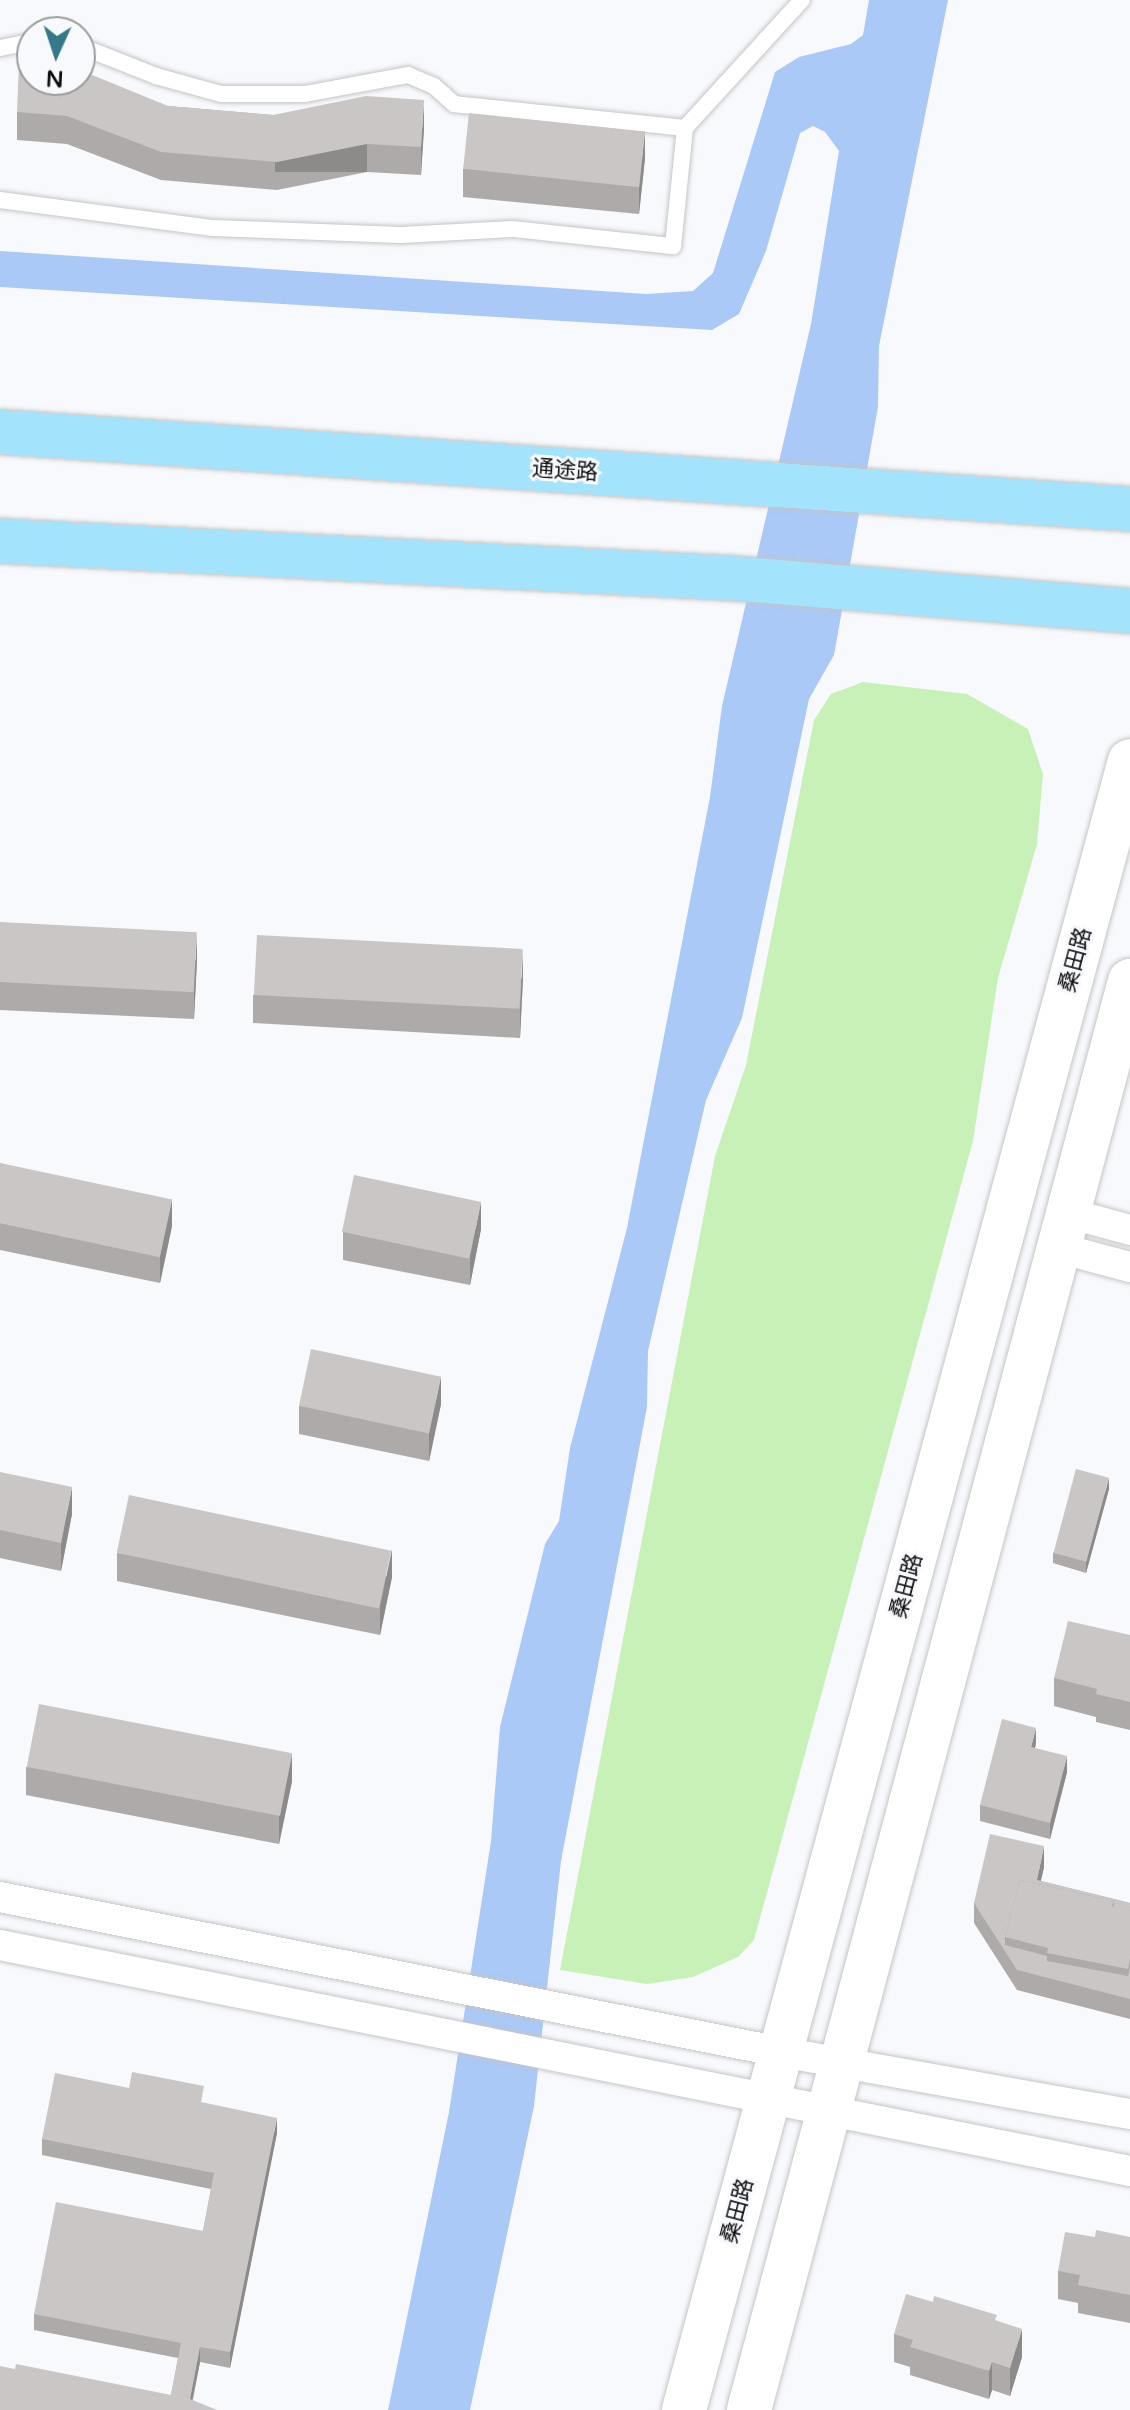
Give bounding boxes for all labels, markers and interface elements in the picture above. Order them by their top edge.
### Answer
north arrow [16,16,96,96]
text: N [45,65,64,91]
street label: 通途路 [531,456,599,486]
street label: 桑田路 [1055,925,1097,995]
street label: 桑田路 [886,1551,928,1621]
street label: 桑田路 [717,2176,759,2246]

